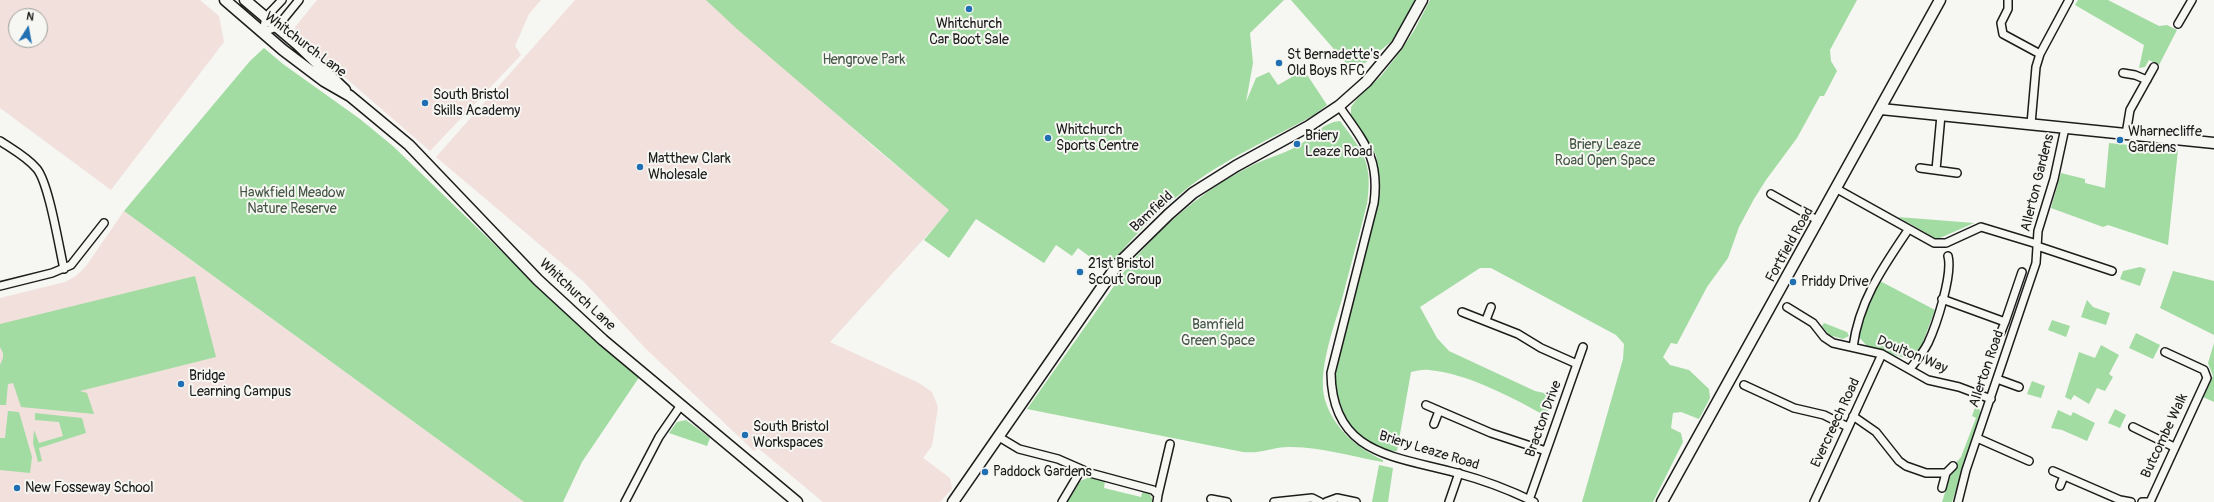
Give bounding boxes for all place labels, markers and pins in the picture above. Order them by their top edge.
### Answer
marker: Whitchurch Car Boot Sale [964,4,974,14]
place label: Whitchurch Car Boot Sale [929,16,1009,48]
place label: St Bernadette's Old Boys RFC [1287,47,1379,80]
marker: St Bernadette's Old Boys RFC [1274,58,1284,68]
place label: South Bristol Skills Academy [433,87,520,120]
marker: South Bristol Skills Academy [420,98,430,108]
place label: Whitchurch Sports Centre [1056,122,1139,154]
place label: Wharnecliffe Gardens [2128,124,2202,156]
place label: Briery Leaze Road [1305,128,1373,160]
marker: Whitchurch Sports Centre [1043,133,1053,143]
marker: Wharnecliffe Gardens [2115,135,2125,145]
marker: Briery Leaze Road [1292,139,1302,149]
place label: Matthew Clark Wholesale [648,151,731,184]
marker: Matthew Clark Wholesale [635,162,645,172]
place label: 21st Bristol Scout Group [1088,256,1162,288]
marker: 21st Bristol Scout Group [1075,267,1085,277]
place label: Priddy Drive [1801,274,1869,290]
marker: Priddy Drive [1788,277,1798,287]
place label: Bridge Learning Campus [189,368,291,400]
marker: Bridge Learning Campus [176,379,186,389]
place label: South Bristol Workspaces [753,419,829,452]
marker: South Bristol Workspaces [740,430,750,440]
place label: Paddock Gardens [993,464,1092,480]
marker: Paddock Gardens [980,467,990,477]
place label: New Fosseway School [25,480,154,496]
marker: New Fosseway School [12,483,22,493]

